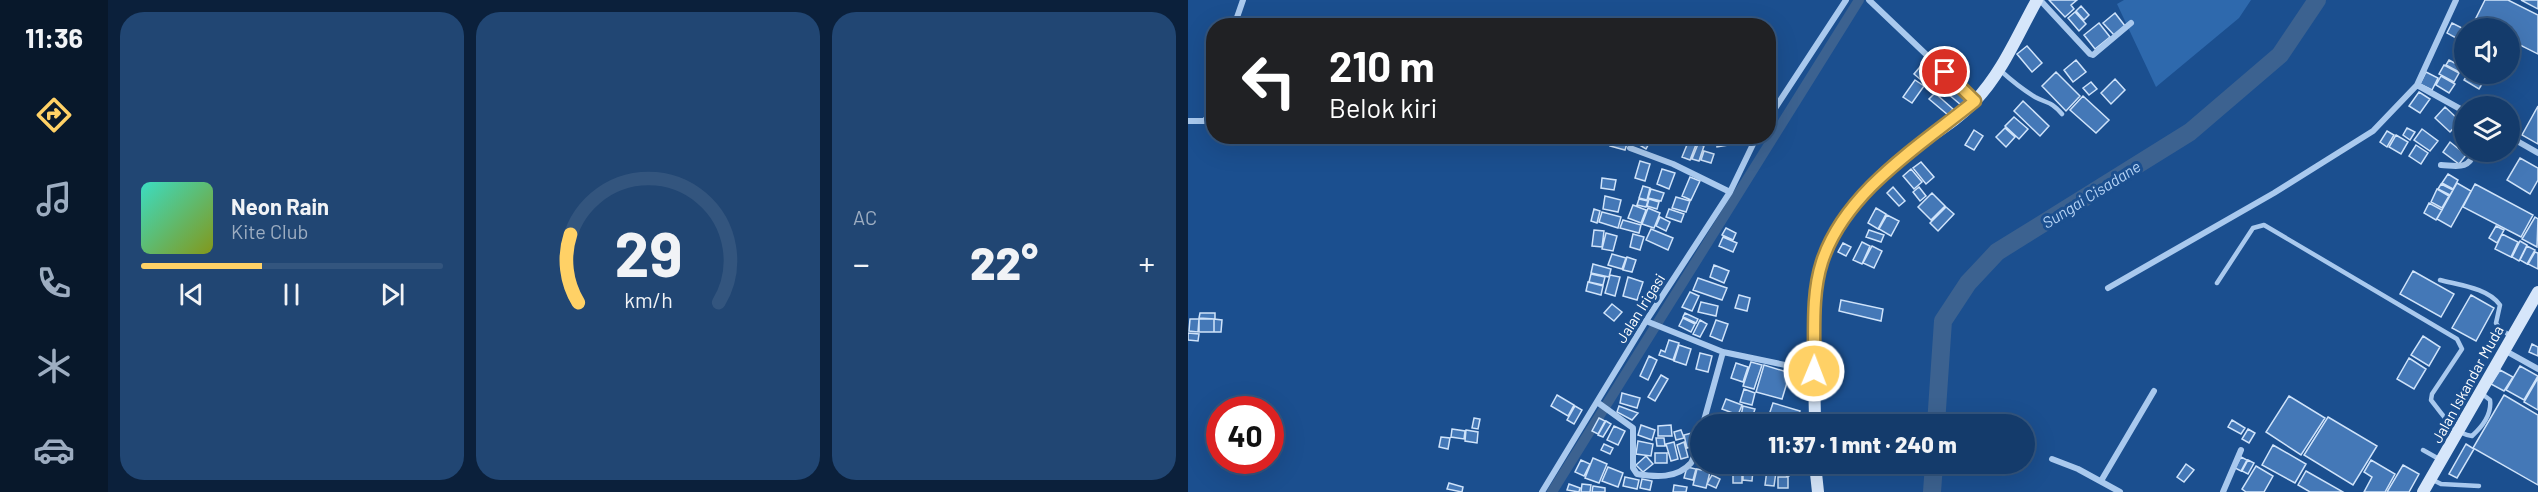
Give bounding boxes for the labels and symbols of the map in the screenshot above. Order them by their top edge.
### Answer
pin [1919,46,1970,97]
water label: Sungai Cisadane [2038,156,2144,232]
street label: Jalan Irigasi [1612,270,1668,346]
street label: Jalan Iskandar Muda [2427,322,2507,446]
position arrow [1782,339,1846,403]
speed limit sign: 40 [1206,396,1284,474]

